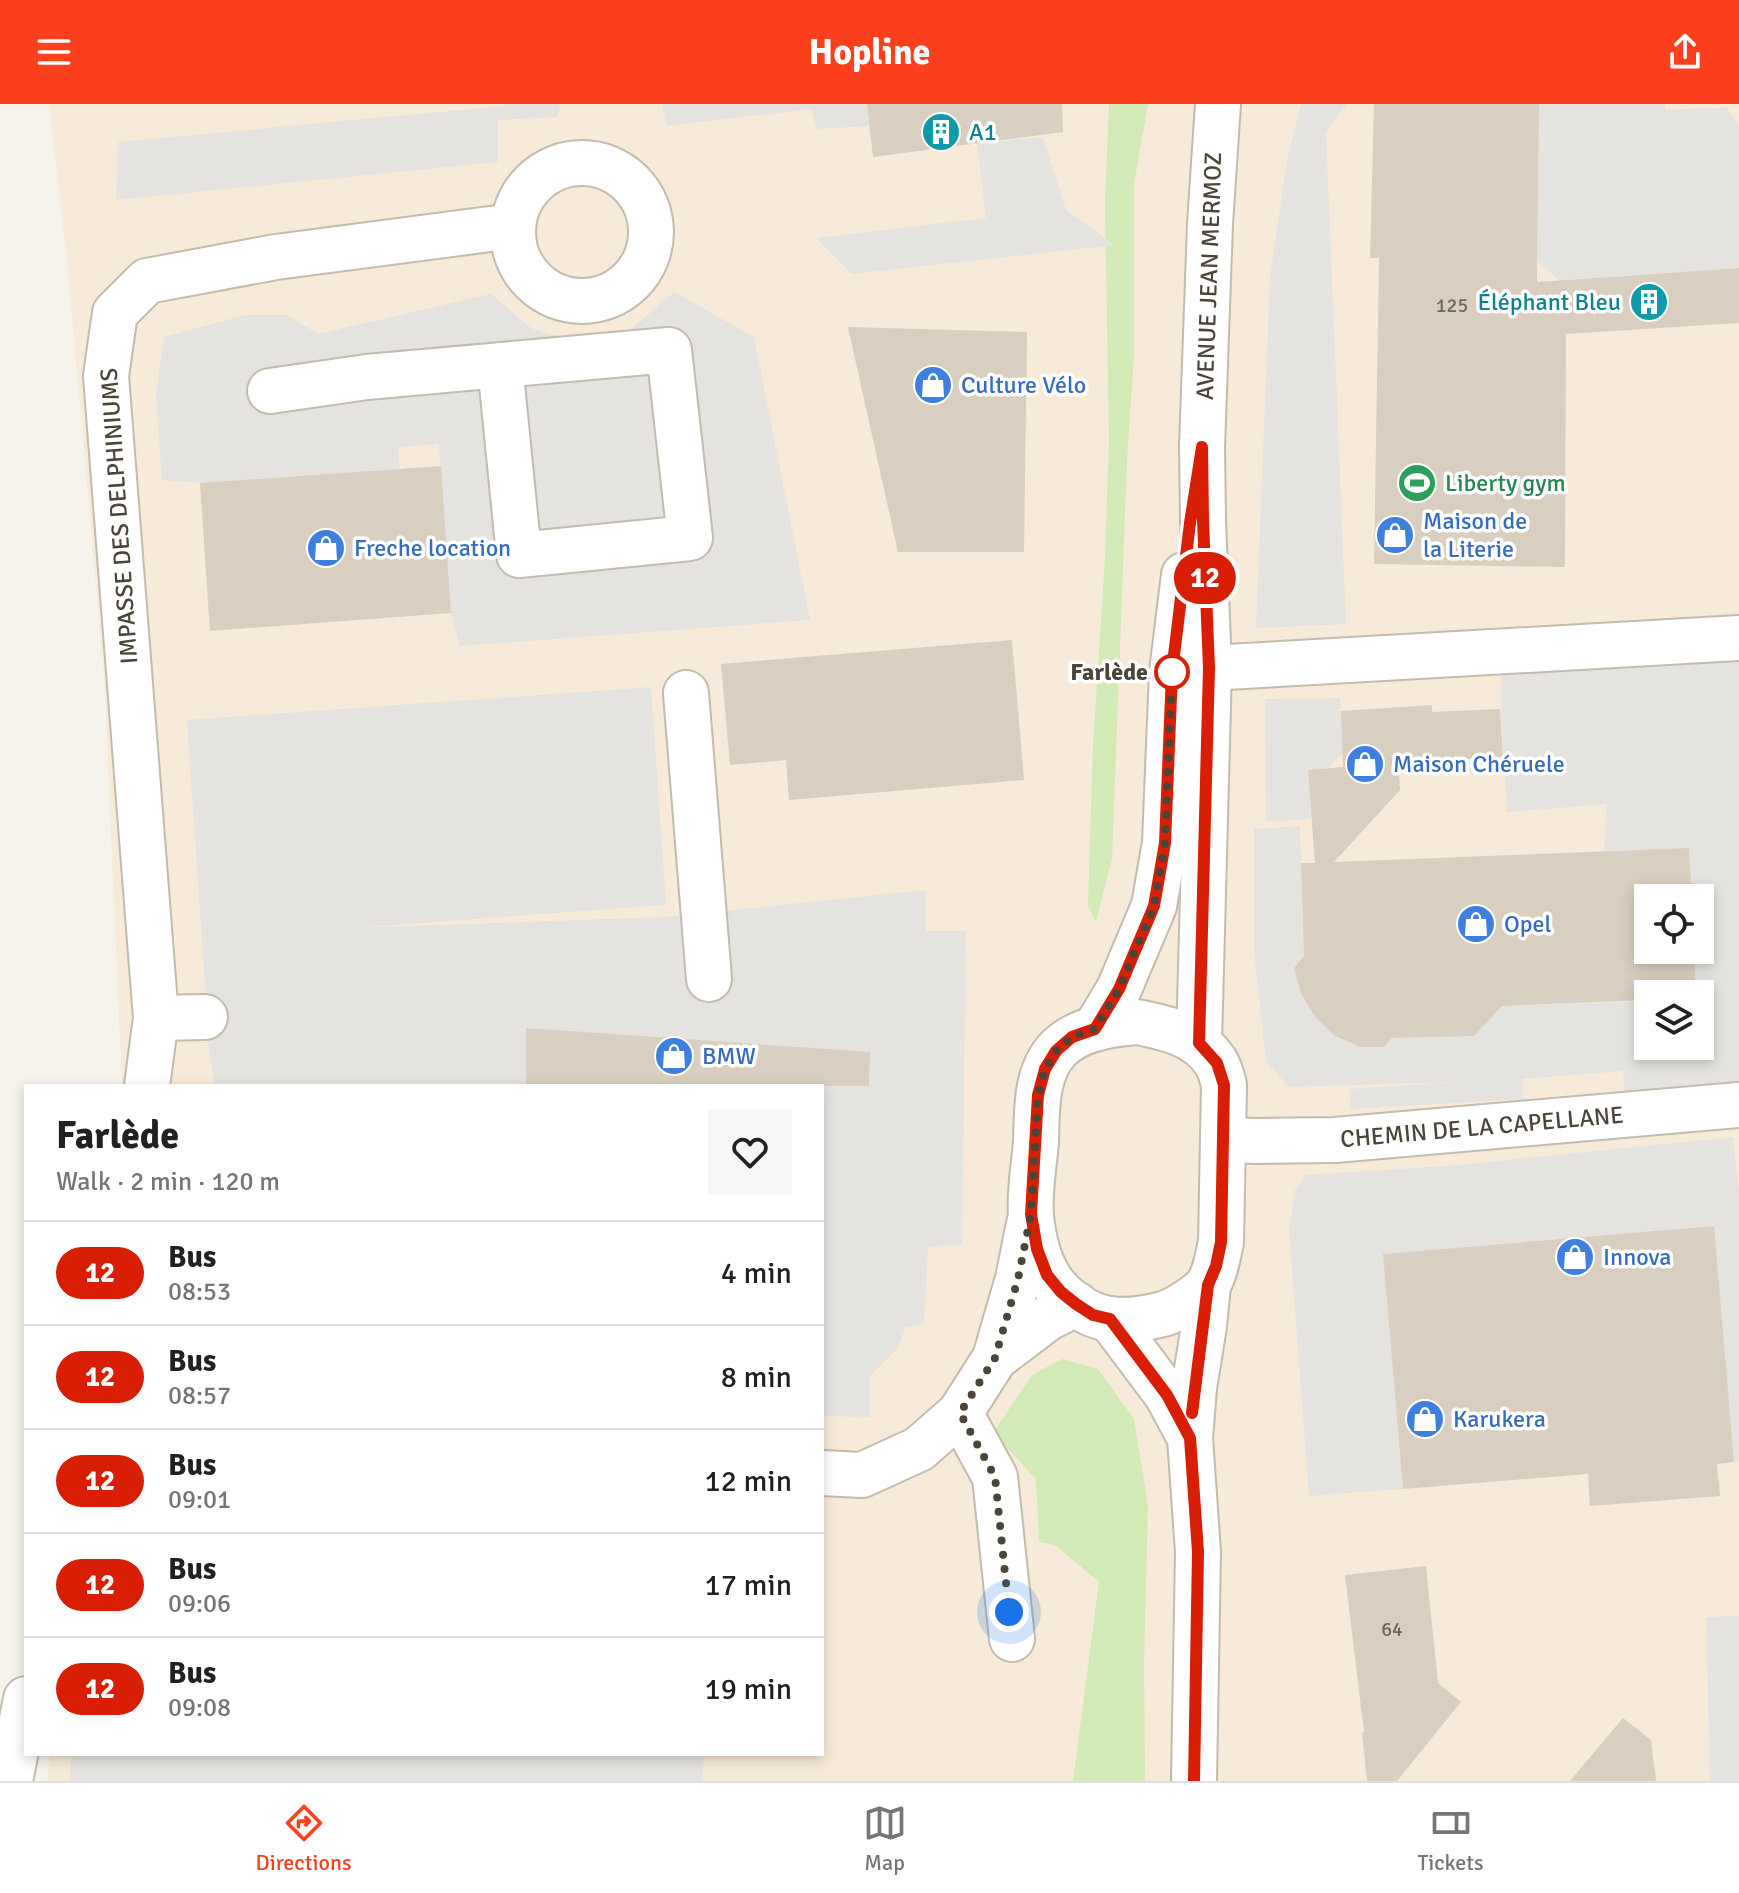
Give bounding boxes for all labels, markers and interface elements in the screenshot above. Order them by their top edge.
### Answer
icon: menu [32,30,76,74]
text: Hopline [809,30,931,75]
icon: share [1663,30,1707,74]
building icon: A1 [920,111,962,153]
place label: A1 [969,117,997,147]
street label: AVENUE JEAN MERMOZ [1190,151,1228,401]
building icon: Éléphant Bleu [1628,281,1670,323]
place label: Éléphant Bleu [1477,287,1621,317]
house number: 125 [1436,293,1468,318]
shop icon: Culture Vélo [912,364,954,406]
street label: IMPASSE DES DELPHINIUMS [94,367,144,665]
place label: Culture Vélo [961,370,1086,400]
sports icon: Liberty gym [1396,462,1438,504]
place label: Liberty gym [1445,468,1566,498]
place label: Maison de la Literie [1423,506,1527,564]
shop icon: Maison de la Literie [1374,514,1416,556]
shop icon: Freche location [305,527,347,569]
place label: Freche location [354,533,511,563]
line badge: 12 [1169,552,1241,604]
text: 12 [1190,561,1220,595]
marker: Farlède [1155,655,1189,689]
place label: Farlède [1070,657,1148,687]
shop icon: Maison Chéruele [1344,743,1386,785]
place label: Maison Chéruele [1393,749,1565,779]
map controls [1634,884,1714,1060]
button: locate [1634,884,1714,964]
shop icon: Opel [1455,903,1497,945]
place label: Opel [1504,909,1552,939]
button: layers [1634,980,1714,1060]
shop icon: BMW [653,1035,695,1077]
place label: BMW [702,1041,756,1071]
street label: CHEMIN DE LA CAPELLANE [1339,1100,1625,1154]
button: heart [708,1110,792,1194]
text: Farlède [56,1112,179,1159]
text: Walk · 2 min · 120 m [56,1166,280,1198]
shop icon: Innova [1554,1236,1596,1278]
text: Bus [168,1239,216,1276]
place label: Innova [1603,1242,1672,1272]
text: 4 min [721,1255,792,1292]
text: 12 [85,1256,115,1290]
text: 08:53 [168,1276,231,1308]
text: Bus [168,1343,216,1380]
text: 8 min [721,1359,792,1396]
text: 12 [85,1360,115,1394]
text: 08:57 [168,1380,231,1412]
shop icon: Karukera [1404,1398,1446,1440]
place label: Karukera [1453,1404,1546,1434]
text: Bus [168,1447,216,1484]
text: 12 min [705,1463,792,1500]
text: 12 [85,1464,115,1498]
text: 09:01 [168,1484,231,1516]
text: Bus [168,1551,216,1588]
text: 17 min [705,1567,792,1604]
text: 12 [85,1568,115,1602]
text: 09:06 [168,1588,231,1620]
your location [989,1592,1029,1632]
house number: 64 [1381,1617,1403,1642]
text: Bus [168,1655,216,1692]
text: 19 min [705,1671,792,1708]
text: 12 [85,1672,115,1706]
text: 09:08 [168,1692,231,1724]
tab: Directions [255,1801,352,1876]
tab: Map [863,1801,907,1876]
tab: Tickets [1417,1801,1484,1876]

